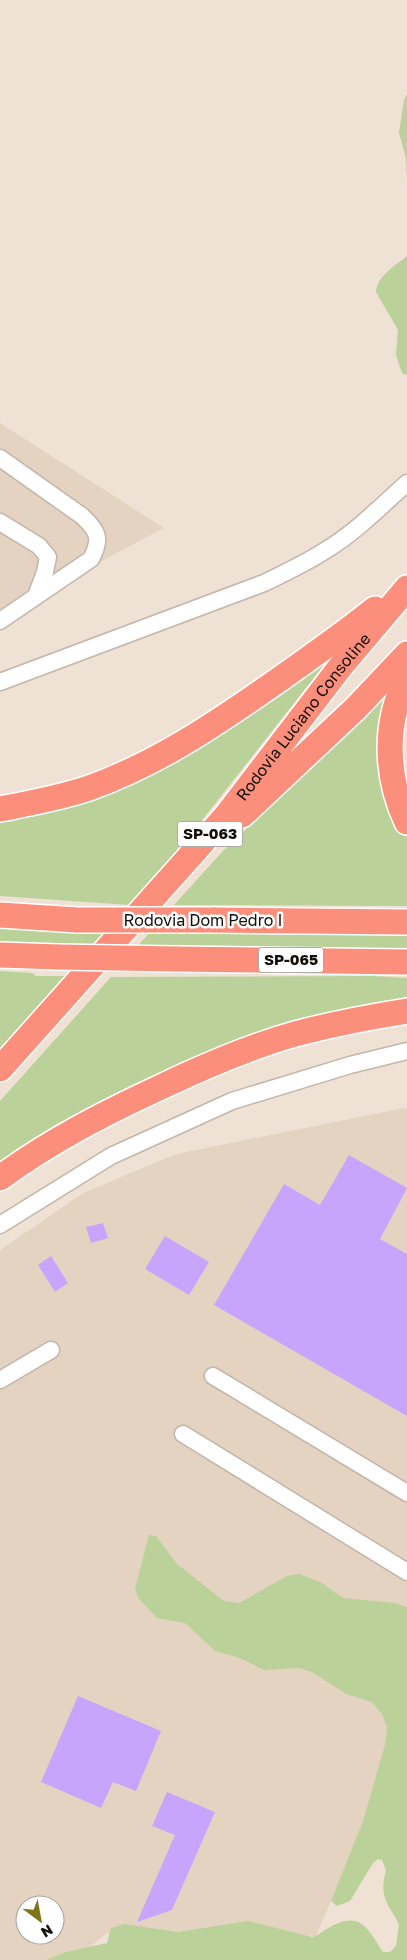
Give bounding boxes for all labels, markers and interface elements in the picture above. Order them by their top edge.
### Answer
street label: Rodovia Luciano Consoline [232,629,375,804]
road number: SP-063 [178,822,242,846]
street label: Rodovia Dom Pedro I [124,910,282,930]
road number: SP-065 [258,948,324,972]
north arrow [15,1895,65,1945]
text: N [38,1921,56,1941]

